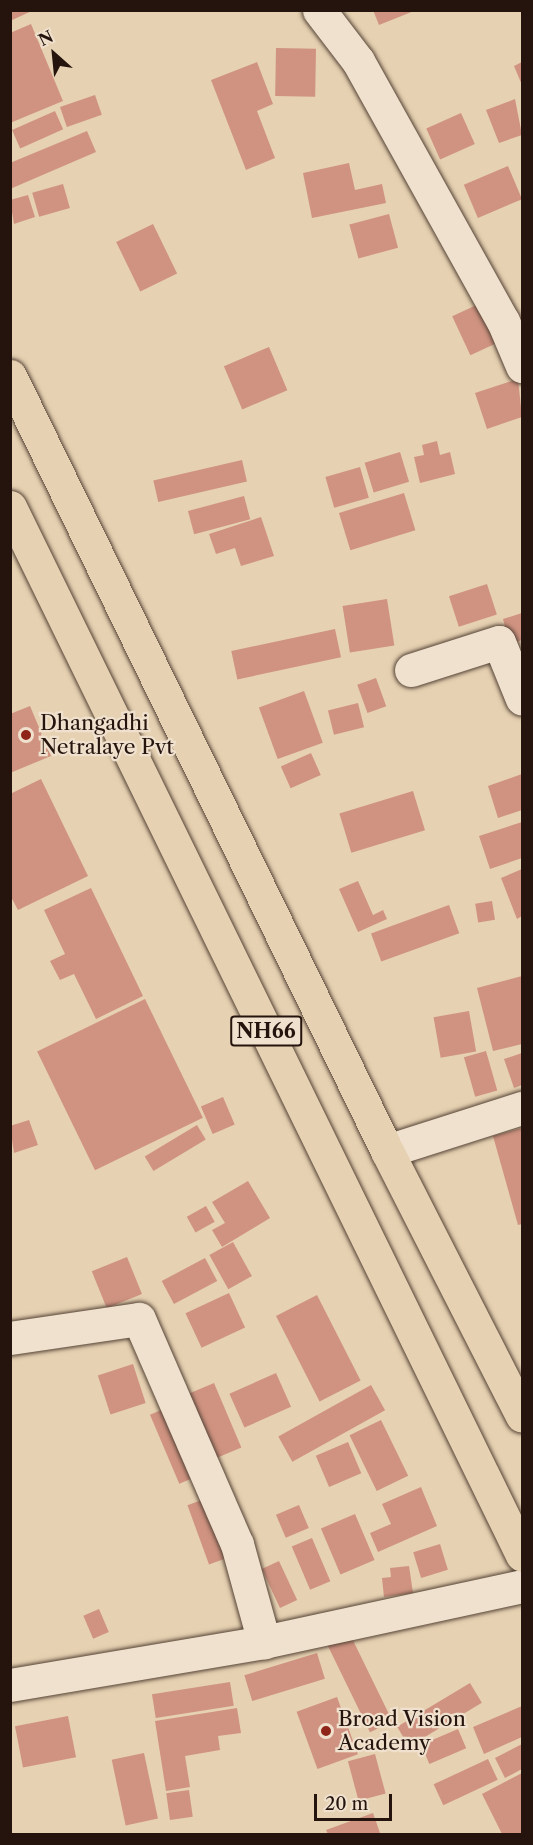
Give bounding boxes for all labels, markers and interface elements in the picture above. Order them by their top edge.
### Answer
north arrow [24,24,84,84]
text: N [35,26,57,50]
place label: Dhangadhi Netralaye Pvt [40,710,174,760]
marker: Dhangadhi Netralaye Pvt [17,726,35,744]
road number: NH66 [230,1014,302,1048]
place label: Broad Vision Academy [338,1706,467,1756]
marker: Broad Vision Academy [319,1724,333,1738]
scale bar [317,1782,395,1820]
text: 20 m [325,1793,368,1815]

